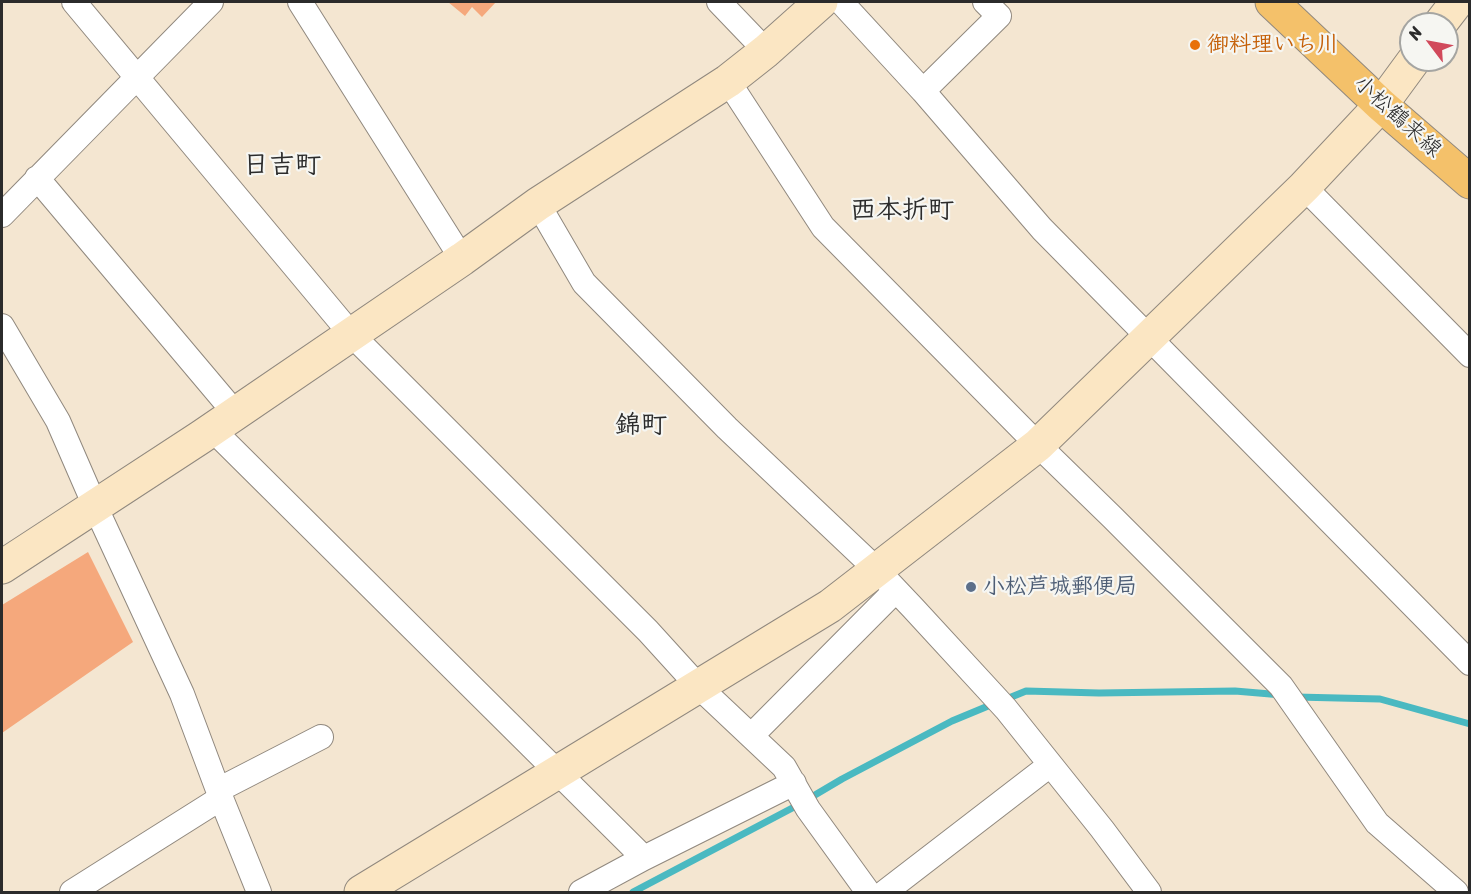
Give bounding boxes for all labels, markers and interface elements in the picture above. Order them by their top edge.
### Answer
north arrow [1399,12,1459,72]
text: N [1400,21,1430,46]
place label: 御料理いち川 [1207,32,1339,58]
marker: 御料理いち川 [1188,38,1202,52]
street label: 小松鶴来線 [1347,70,1447,164]
district label: 日吉町 [243,150,321,182]
district label: 西本折町 [850,195,954,227]
district label: 錦町 [615,410,667,442]
place label: 小松芦城郵便局 [983,574,1137,600]
marker: 小松芦城郵便局 [964,580,978,594]

